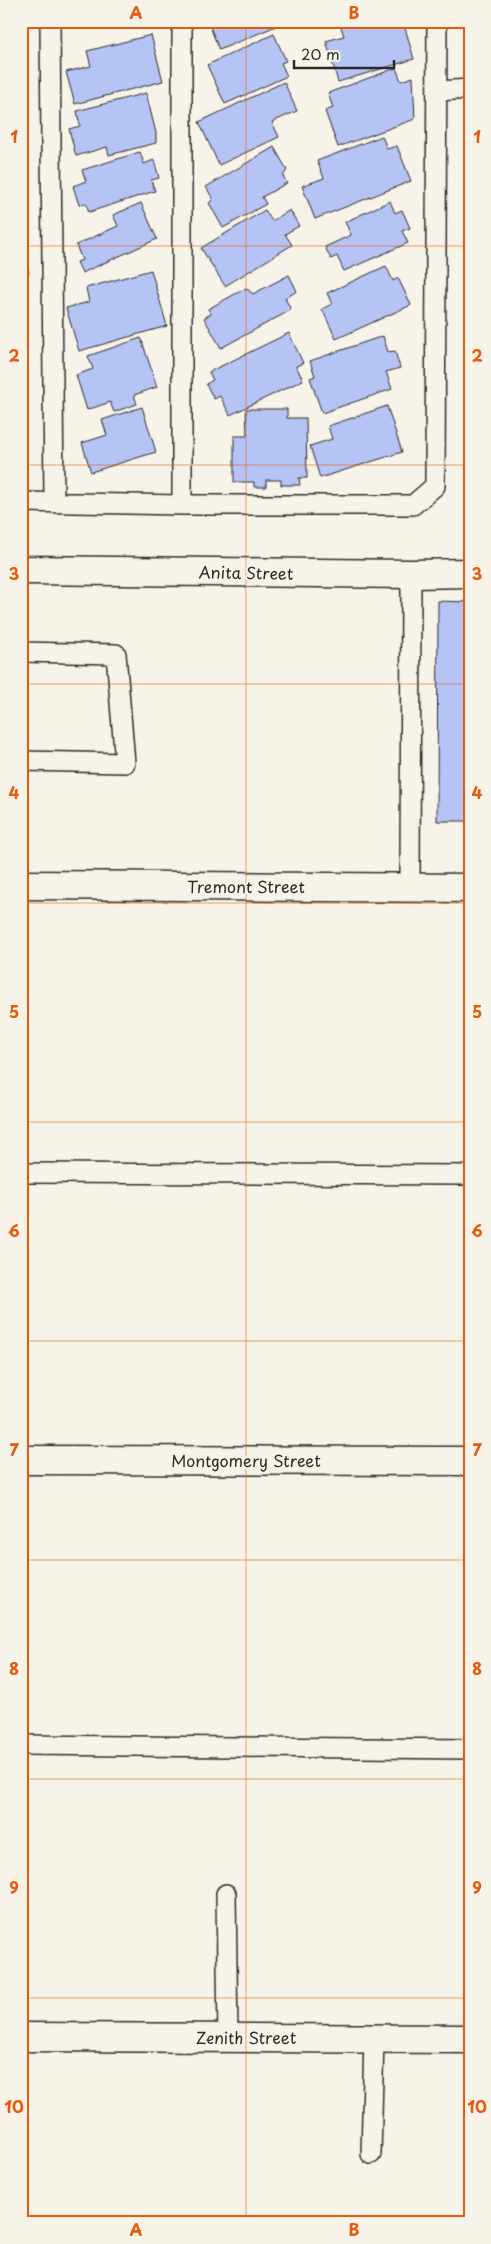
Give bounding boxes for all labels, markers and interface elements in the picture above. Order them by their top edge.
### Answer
text: A [130,0,143,24]
text: B [349,0,360,24]
scale bar [294,38,394,70]
text: 20 m [301,42,340,65]
text: 1 [10,124,18,148]
text: 1 [473,124,481,148]
text: 2 [8,343,20,367]
text: 2 [471,343,483,367]
street label: Anita Street [198,559,294,585]
text: 3 [9,561,19,585]
text: 3 [472,561,482,585]
text: 4 [9,780,20,804]
text: 4 [472,780,483,804]
street label: Tremont Street [187,874,305,898]
text: 5 [9,999,19,1023]
text: 5 [472,999,482,1023]
text: 6 [8,1218,20,1242]
text: 6 [471,1218,483,1242]
text: 7 [9,1437,19,1461]
text: 7 [472,1437,482,1461]
street label: Montgomery Street [171,1448,321,1472]
text: 8 [9,1656,19,1680]
text: 8 [472,1656,482,1680]
text: 9 [9,1875,19,1899]
text: 9 [472,1875,482,1899]
street label: Zenith Street [196,2025,297,2049]
text: 10 [4,2094,24,2118]
text: 10 [467,2094,487,2118]
text: A [130,2217,143,2241]
text: B [349,2217,360,2241]

